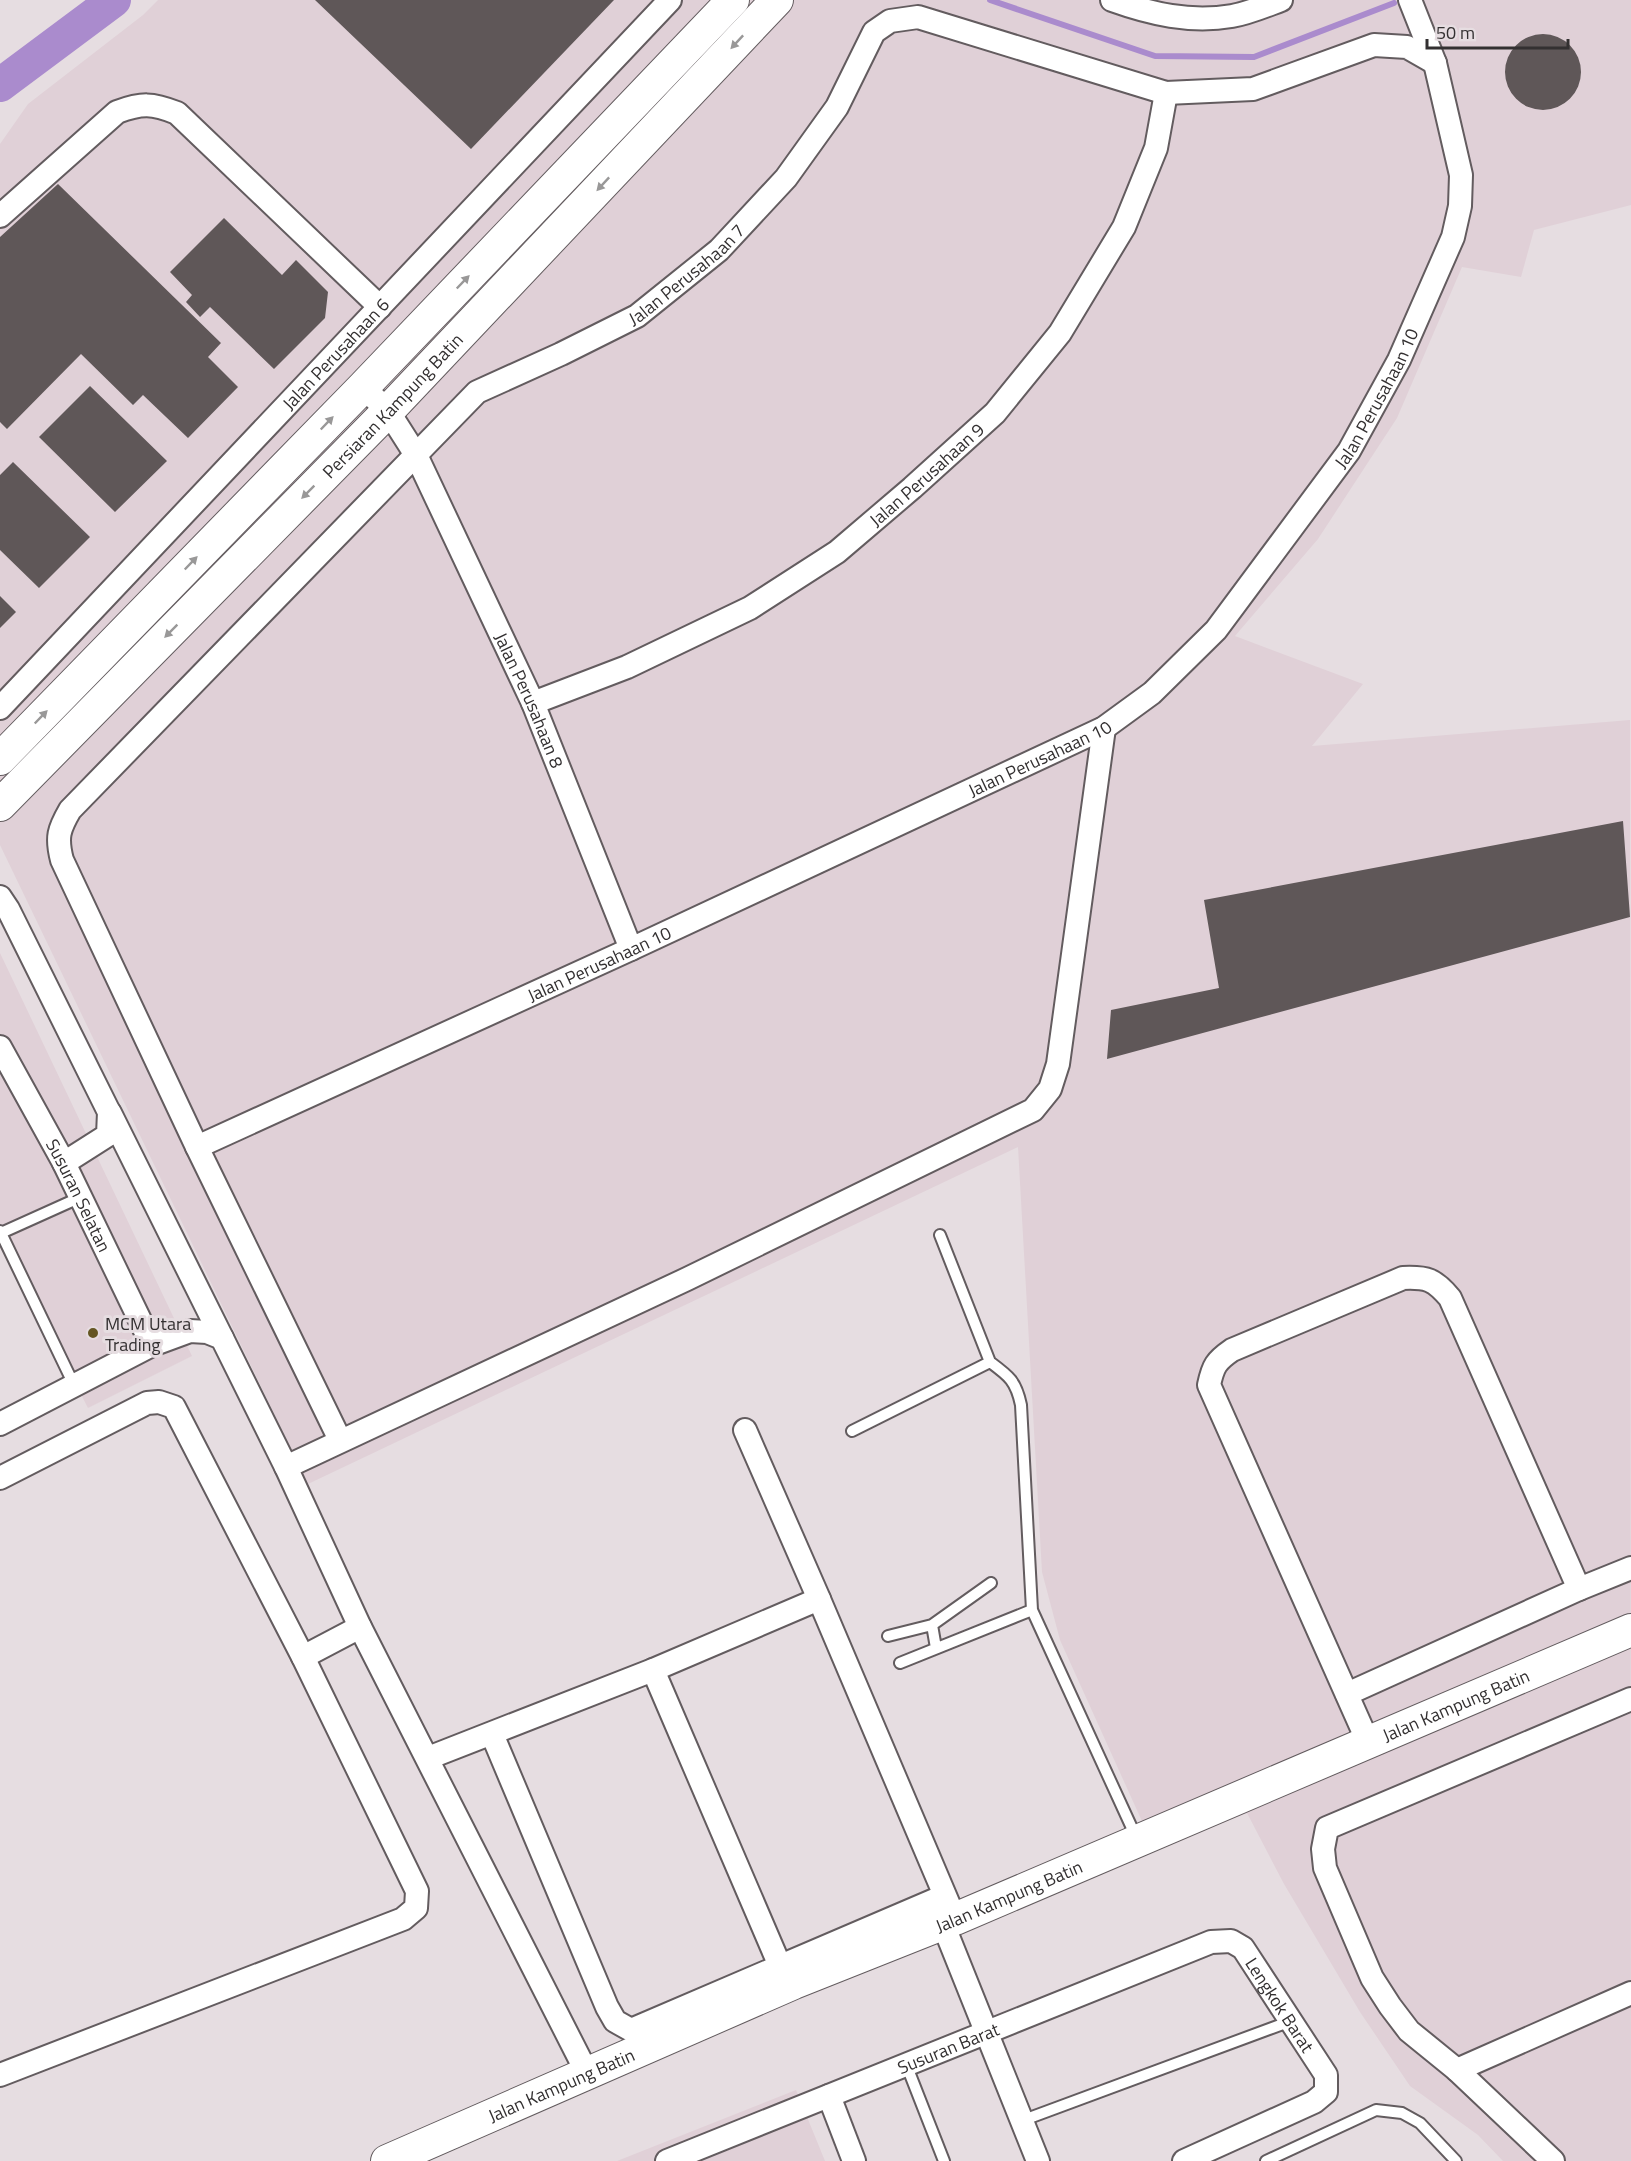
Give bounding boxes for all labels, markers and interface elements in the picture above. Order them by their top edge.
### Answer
scale bar [1427,12,1568,50]
text: 50 m [1436,19,1475,46]
one-way arrow [730,35,744,50]
one-way arrow [596,177,610,191]
street label: Jalan Perusahaan 7 [624,217,751,332]
one-way arrow [455,276,469,290]
street label: Jalan Perusahaan 6 [276,291,395,416]
street label: Jalan Perusahaan 10 [1327,324,1425,474]
street label: Persiaran Kampung Batin [316,327,469,484]
one-way arrow [320,416,334,430]
street label: Jalan Perusahaan 9 [863,416,990,533]
one-way arrow [302,484,316,498]
one-way arrow [184,556,198,570]
one-way arrow [165,623,179,637]
street label: Jalan Perusahaan 8 [488,628,571,772]
one-way arrow [33,711,47,725]
street label: Jalan Perusahaan 10 [963,713,1117,803]
street label: Jalan Perusahaan 10 [523,919,675,1008]
street label: Susuran Selatan [40,1134,118,1256]
place label: MCM Utara Trading [105,1310,191,1358]
marker: MCM Utara Trading [86,1326,100,1340]
street label: Jalan Kampung Batin [1378,1662,1533,1748]
street label: Jalan Kampung Batin [931,1853,1087,1939]
street label: Lengkok Barat [1239,1952,1321,2058]
street label: Susuran Barat [893,2015,1004,2081]
street label: Jalan Kampung Batin [484,2041,639,2129]

